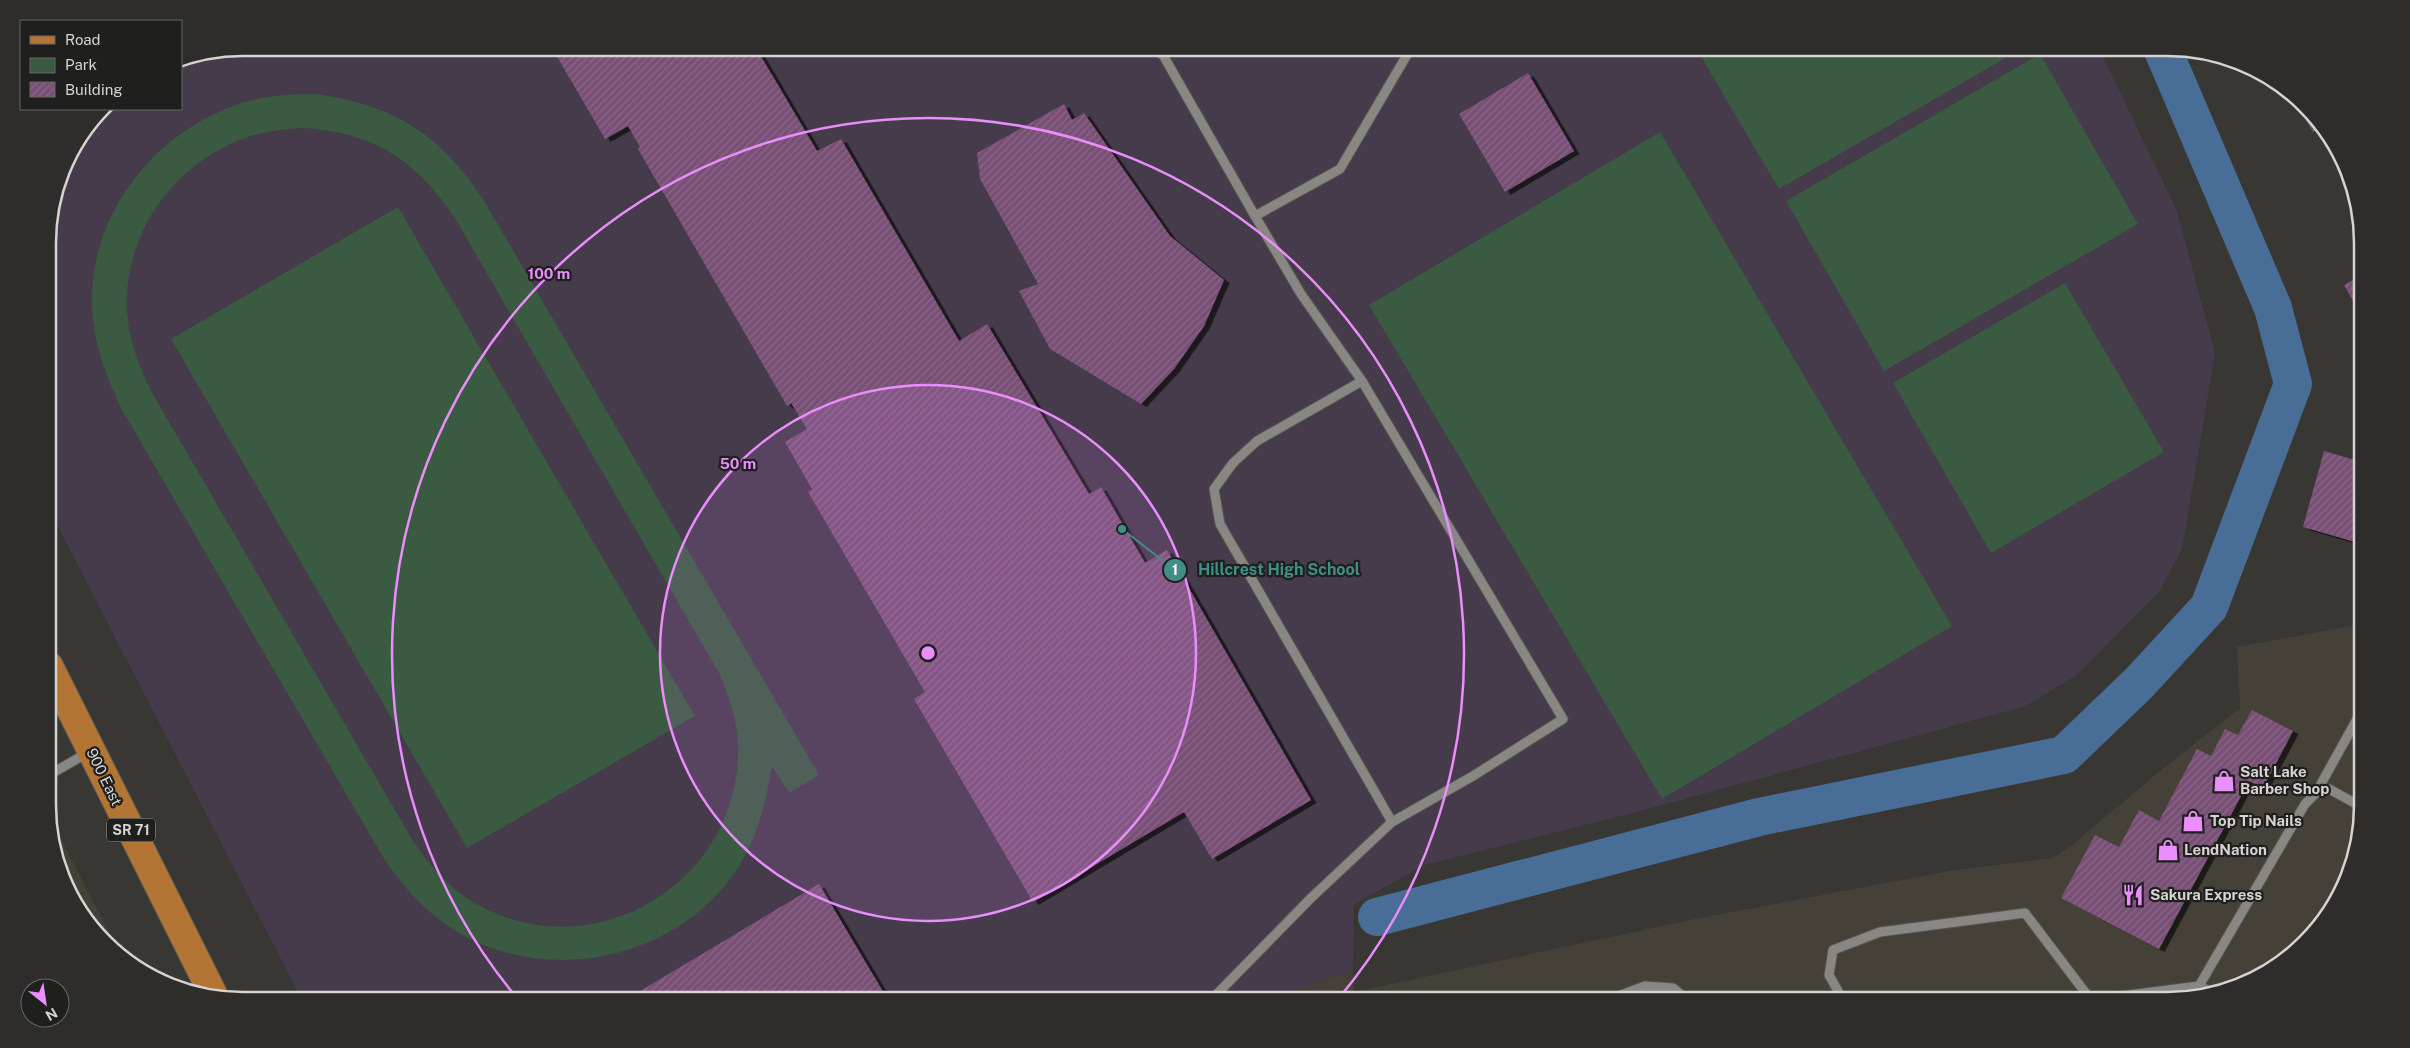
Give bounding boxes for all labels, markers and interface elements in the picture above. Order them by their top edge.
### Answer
legend [20,20,182,110]
text: Road [65,31,101,48]
text: Park [65,56,97,73]
text: Building [65,81,123,98]
text: 100 m [528,265,570,282]
text: 50 m [720,455,756,472]
callout: Hillcrest High School [1162,554,1370,585]
text: Hillcrest High School [1198,560,1360,579]
text: 1 [1172,561,1178,578]
centre of rings [919,644,937,662]
street label: 900 East [83,745,126,808]
place label: Salt Lake Barber Shop [2240,763,2329,797]
shop icon: Salt Lake Barber Shop [2211,768,2237,794]
shop icon: Top Tip Nails [2180,808,2206,834]
place label: Top Tip Nails [2210,812,2302,829]
road number: SR 71 [107,818,155,842]
shop icon: LendNation [2155,837,2181,863]
place label: LendNation [2184,841,2267,858]
restaurant icon: Sakura Express [2120,882,2146,908]
place label: Sakura Express [2150,886,2262,903]
north arrow [20,978,70,1028]
text: N [43,1005,60,1024]

